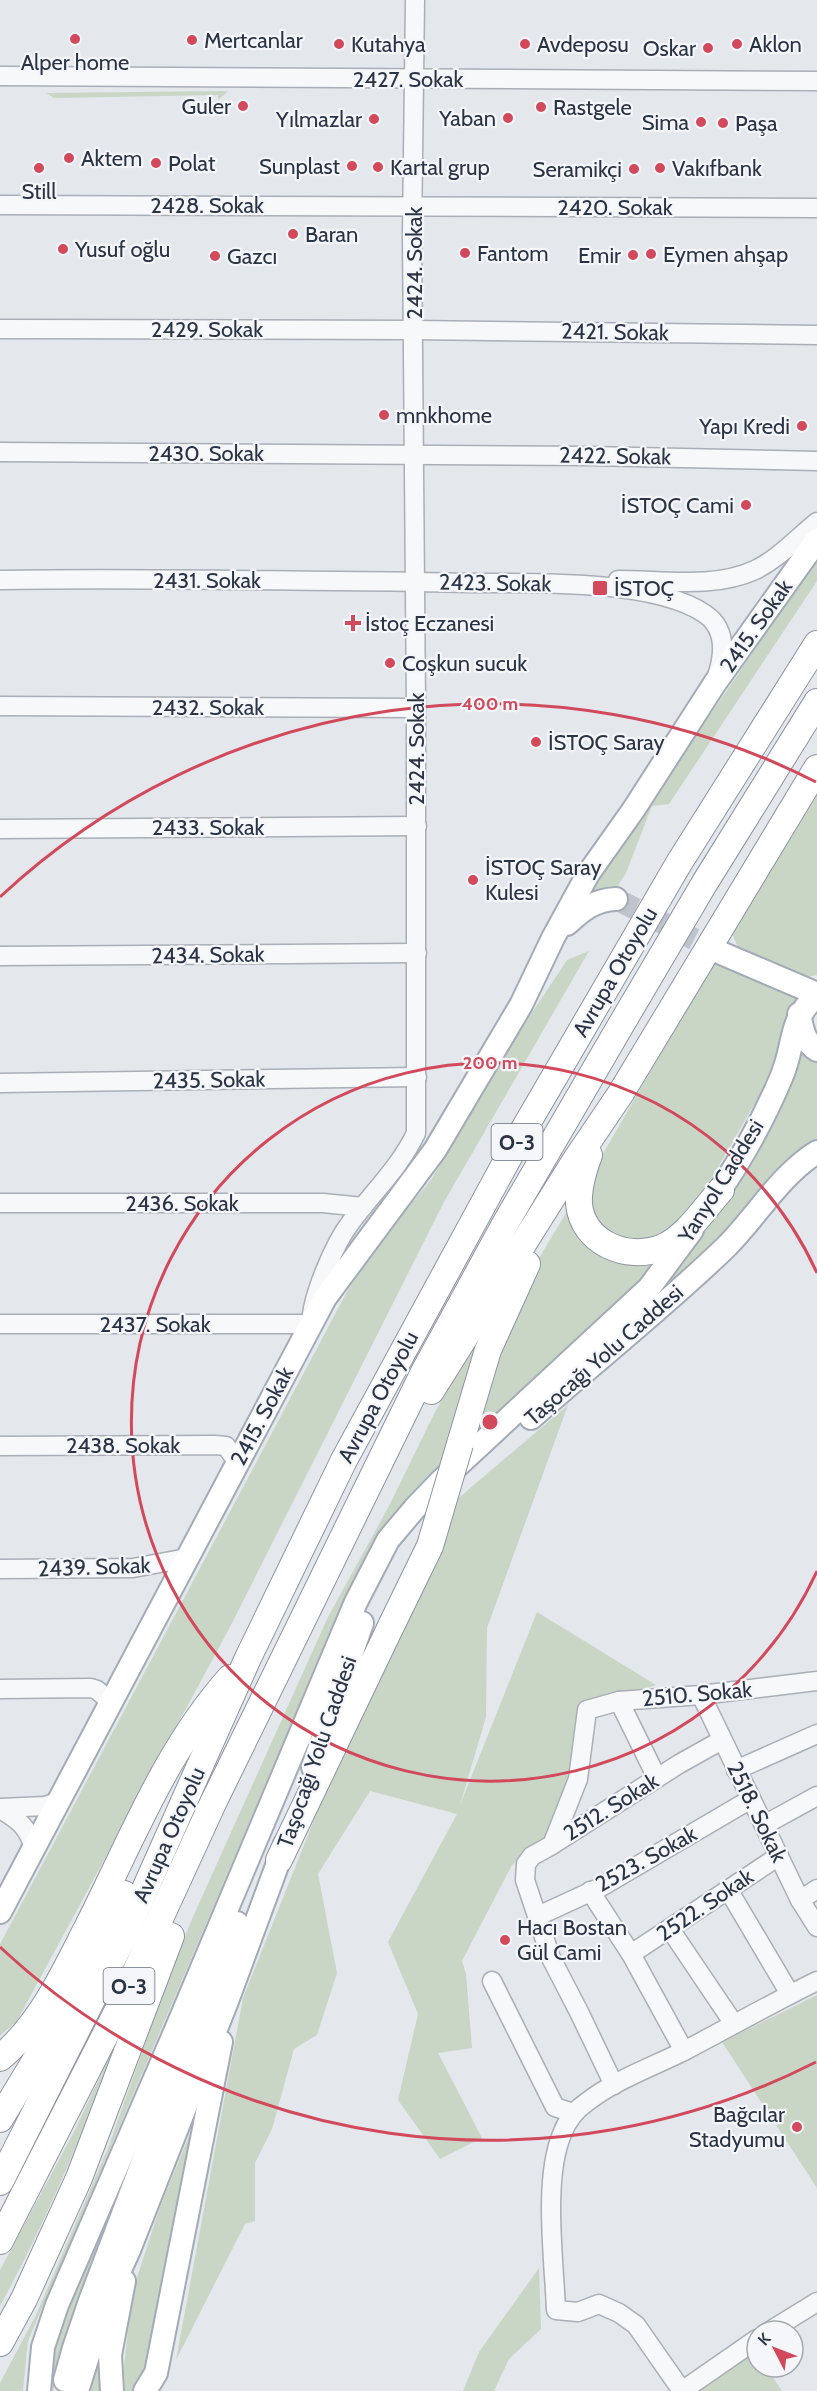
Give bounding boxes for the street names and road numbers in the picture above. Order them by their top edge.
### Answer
street label: 2427. Sokak [353,66,463,93]
street label: 2428. Sokak [150,192,264,219]
street label: 2420. Sokak [557,194,673,221]
street label: 2424. Sokak [401,206,428,319]
street label: 2429. Sokak [151,316,263,343]
street label: 2421. Sokak [561,318,669,346]
street label: 2430. Sokak [148,440,264,467]
street label: 2422. Sokak [559,442,671,470]
street label: 2431. Sokak [153,567,261,594]
street label: 2423. Sokak [439,569,552,597]
street label: 2415. Sokak [714,574,798,678]
street label: 2424. Sokak [403,692,430,805]
street label: 2432. Sokak [152,694,264,721]
street label: 2433. Sokak [152,814,264,841]
street label: Avrupa Otoyolu [567,902,663,1042]
street label: 2434. Sokak [151,941,265,969]
street label: 2435. Sokak [152,1066,266,1094]
street label: Yanyol Caddesi [672,1114,770,1248]
road number: O-3 [492,1124,542,1160]
street label: 2436. Sokak [125,1190,239,1217]
street label: Taşocağı Yolu Caddesi [519,1279,689,1431]
street label: 2437. Sokak [100,1311,211,1338]
street label: Avrupa Otoyolu [332,1326,424,1468]
street label: 2415. Sokak [225,1362,299,1470]
street label: 2438. Sokak [66,1432,180,1459]
street label: 2439. Sokak [37,1552,151,1582]
street label: Taşocağı Yolu Caddesi [271,1652,363,1852]
street label: 2510. Sokak [641,1676,753,1712]
street label: 2518. Sokak [721,1757,793,1867]
street label: Avrupa Otoyolu [127,1763,211,1907]
street label: 2512. Sokak [559,1767,664,1847]
street label: 2523. Sokak [591,1820,701,1898]
street label: 2522. Sokak [651,1863,759,1947]
road number: O-3 [104,1968,154,2004]

